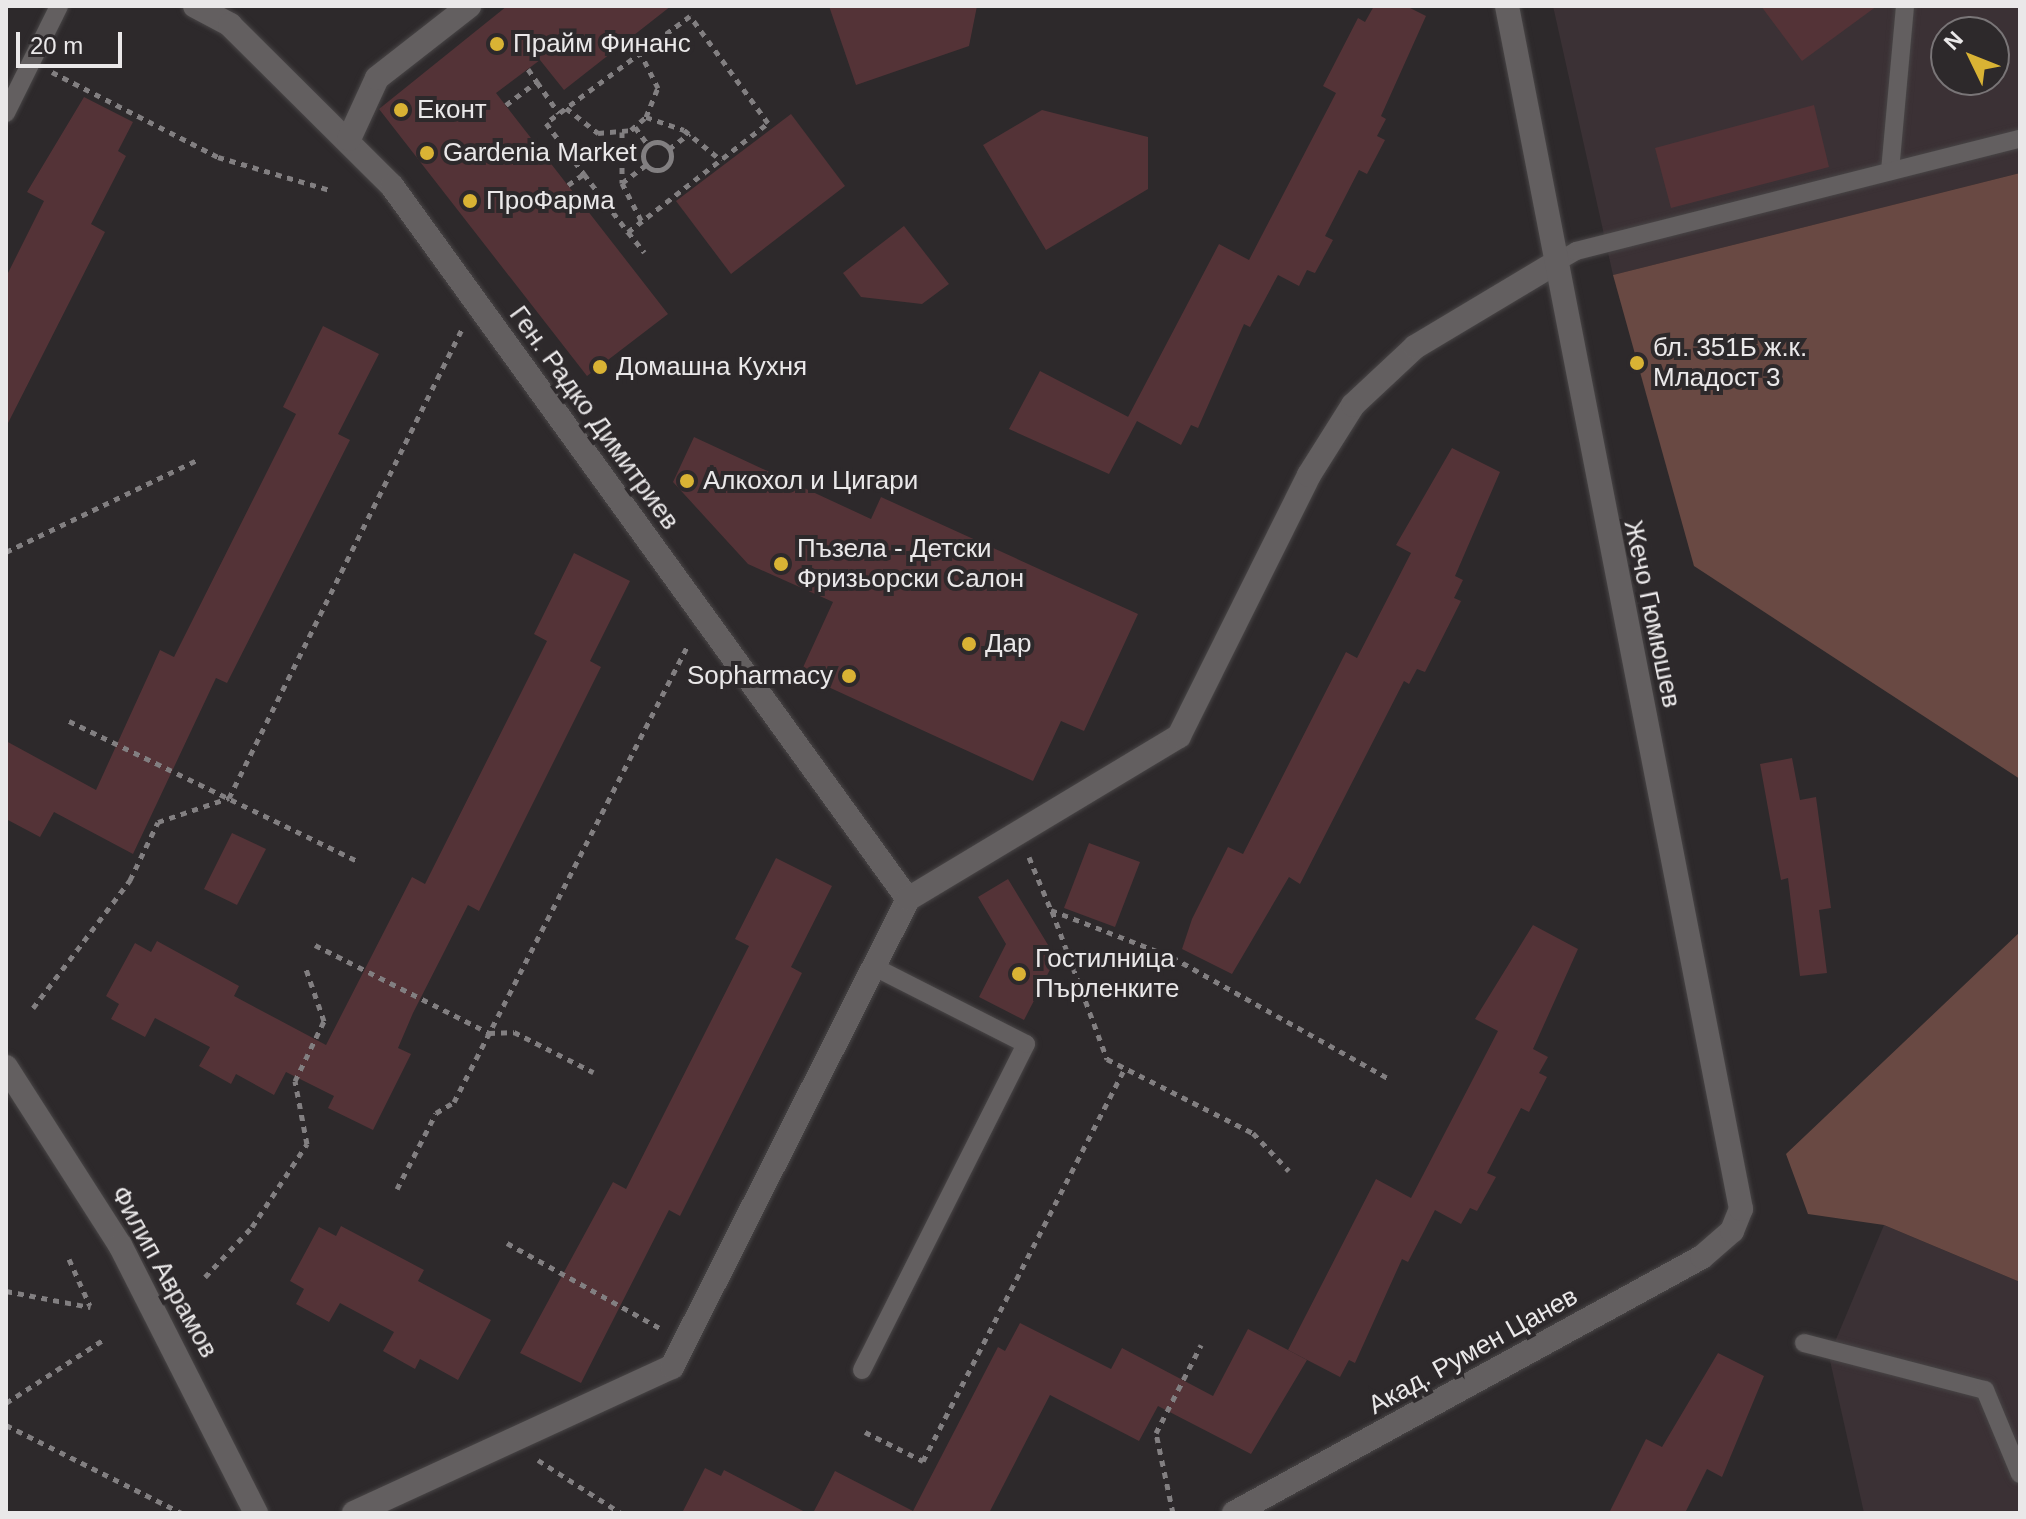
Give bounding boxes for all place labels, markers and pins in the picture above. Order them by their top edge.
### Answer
place label: Прайм Финанс [513,28,691,60]
marker: Прайм Финанс [488,35,506,53]
place label: Еконт [417,94,487,126]
marker: Еконт [392,101,410,119]
place label: Gardenia Market [443,137,637,169]
marker: Gardenia Market [418,144,436,162]
place label: ПроФарма [486,185,615,217]
marker: ПроФарма [461,192,479,210]
place label: бл. 351Б ж.к. Младост 3 [1653,332,1807,394]
place label: Домашна Кухня [616,351,807,383]
marker: бл. 351Б ж.к. Младост 3 [1628,354,1646,372]
marker: Домашна Кухня [591,358,609,376]
place label: Алкохол и Цигари [703,465,918,497]
marker: Алкохол и Цигари [678,472,696,490]
place label: Пъзела - Детски Фризьорски Салон [797,533,1024,594]
marker: Пъзела - Детски Фризьорски Салон [772,555,790,573]
place label: Дар [985,628,1032,660]
marker: Дар [960,635,978,653]
place label: Sopharmacy [687,660,833,692]
marker: Sopharmacy [840,667,858,685]
place label: Гостилница Пърленките [1035,943,1179,1004]
marker: Гостилница Пърленките [1010,965,1028,983]

